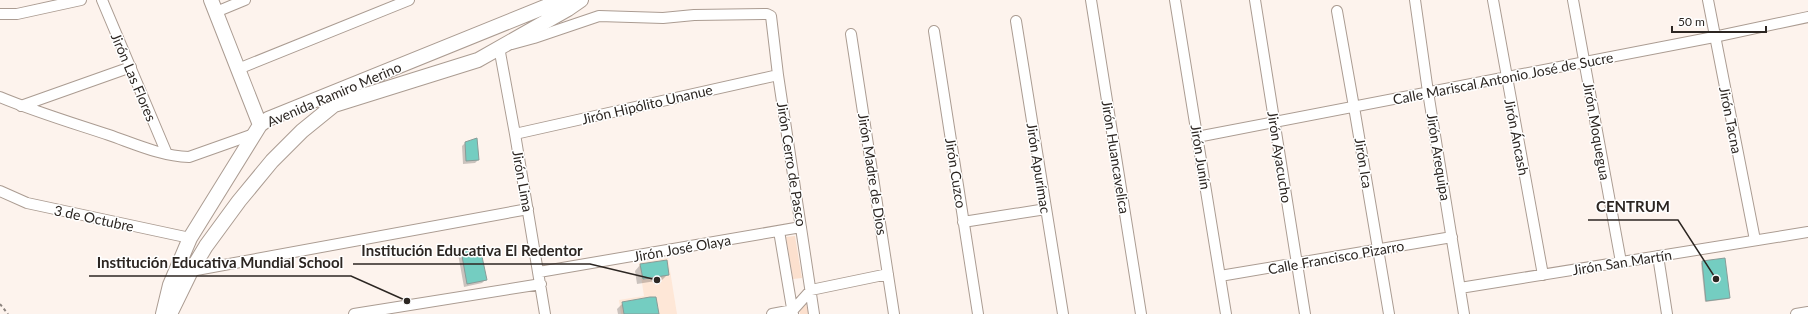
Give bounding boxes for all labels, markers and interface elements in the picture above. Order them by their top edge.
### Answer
scale bar [1672,8,1766,34]
text: 50 m [1678,14,1705,29]
street label: Jirón Las Flores [108,30,160,124]
street label: Calle Mariscal Antonio José de Sucre [1391,48,1615,108]
street label: Avenida Ramiro Merino [264,58,404,130]
street label: Jirón Hipólito Unanue [580,81,714,127]
street label: Jirón Moquegua [1580,81,1614,181]
street label: Jirón Tacna [1716,85,1746,155]
street label: Jirón Áncash [1501,97,1533,177]
street label: Jirón Huancavelica [1099,99,1133,215]
street label: Jirón Cerro de Pasco [774,101,810,228]
street label: Jirón Ayacucho [1264,110,1296,204]
street label: Jirón Madre de Dios [855,112,891,236]
street label: Jirón Arequipa [1424,112,1454,202]
street label: Jirón Apurímac [1023,121,1055,215]
street label: Jirón Junín [1187,123,1215,191]
street label: Jirón Cuzco [942,137,970,209]
street label: Jirón Ica [1352,137,1376,189]
street label: Jirón Lima [509,149,537,213]
callout: CENTRUM [1588,193,1678,220]
text: CENTRUM [1596,197,1670,215]
street label: 3 de Octubre [53,201,135,235]
street label: Jirón José Olaya [632,231,732,265]
callout: Institución Educativa El Redentor [353,237,590,264]
street label: Calle Francisco Pizarro [1267,237,1405,277]
text: Institución Educativa El Redentor [361,241,583,259]
street label: Jirón San Martín [1571,246,1673,278]
callout: Institución Educativa Mundial School [89,249,351,276]
text: Institución Educativa Mundial School [97,253,343,271]

